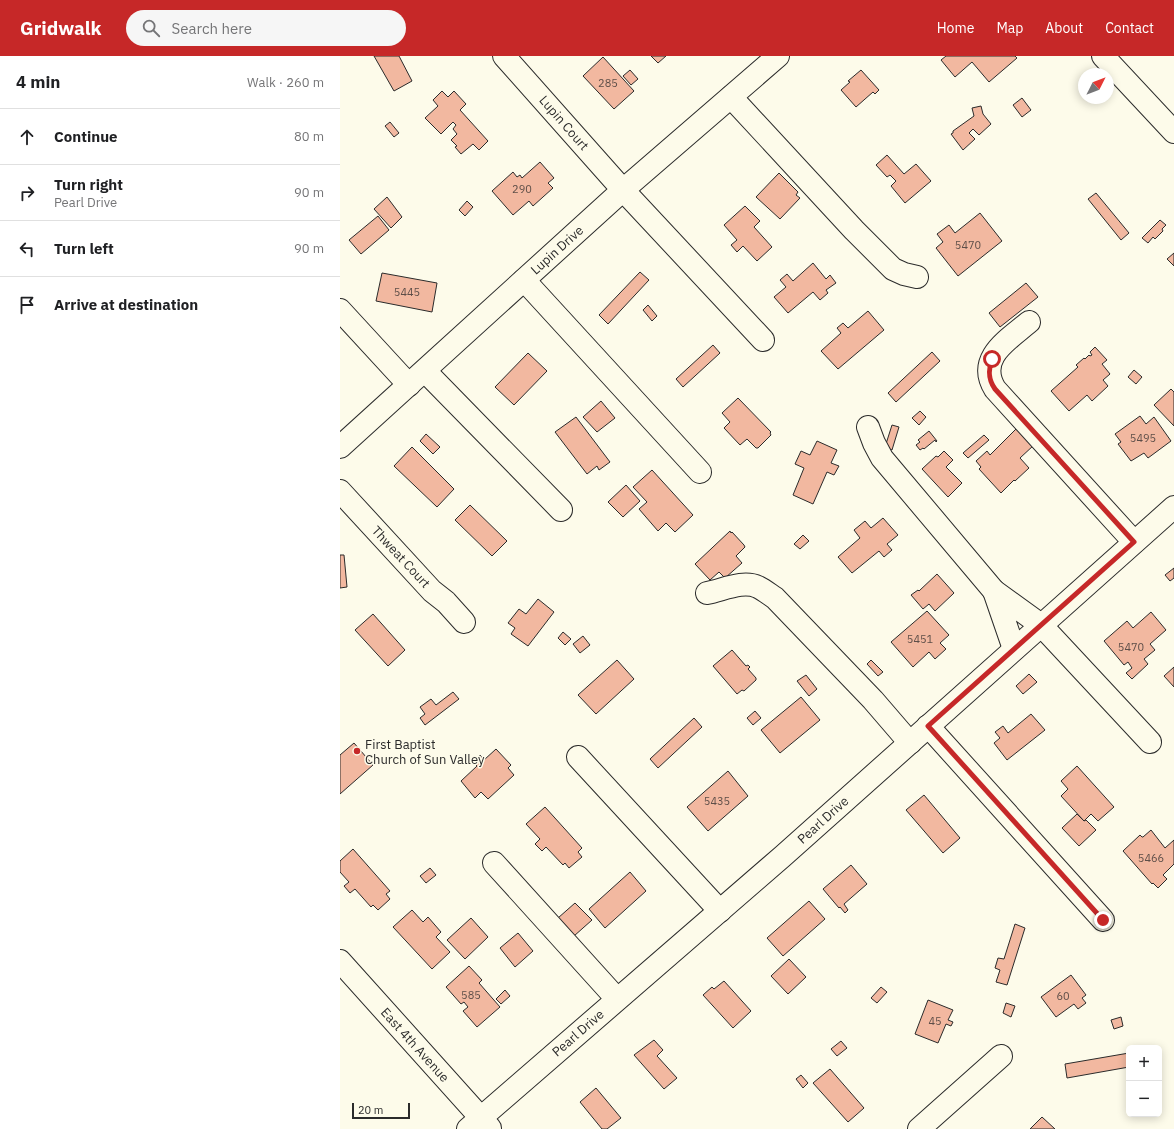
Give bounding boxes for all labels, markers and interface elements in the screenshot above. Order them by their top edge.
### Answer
search box [126,10,406,46]
text: Gridwalk [20,16,102,40]
icon: search [140,17,162,39]
text: Search here [172,19,252,38]
text: Home [937,19,974,37]
text: Map [996,19,1023,37]
text: About [1045,19,1083,37]
text: Contact [1105,19,1154,37]
north arrow [1078,68,1114,104]
text: 4 min [16,71,60,93]
text: Walk · 260 m [247,74,324,91]
house number: 285 [598,76,618,90]
street label: Lupin Court [536,92,592,154]
icon: ahead [16,126,38,148]
text: Continue [54,127,118,146]
text: 80 m [294,128,324,145]
text: Turn right [54,175,123,194]
icon: right [16,182,38,204]
house number: 290 [512,182,532,196]
text: 90 m [294,184,324,201]
text: Pearl Drive [54,194,117,211]
street label: Lupin Drive [527,222,587,278]
icon: left [16,238,38,260]
house number: 5470 [955,238,981,252]
text: Turn left [54,239,114,258]
text: 90 m [294,240,324,257]
house number: 5445 [394,285,420,299]
icon: arrive [16,294,38,316]
text: Arrive at destination [54,295,198,314]
route start [983,350,1001,368]
house number: 5495 [1130,431,1156,445]
street label: Thweat Court [368,522,434,592]
house number: 5451 [907,632,934,646]
house number: 5470 [1118,640,1144,654]
place label: First Baptist Church of Sun Valley [365,736,485,768]
marker: First Baptist Church of Sun Valley [352,746,362,756]
street label: Pearl Drive [794,793,852,847]
house number: 5435 [704,794,730,808]
house number: 5466 [1138,851,1164,865]
route end [1094,911,1112,929]
house number: 585 [461,988,481,1002]
house number: 60 [1056,989,1070,1003]
street label: East 4th Avenue [377,1004,453,1086]
street label: Pearl Drive [549,1006,607,1060]
house number: 45 [928,1014,942,1028]
map controls [1126,1045,1162,1117]
button: + [1126,1045,1162,1081]
button: − [1126,1081,1162,1117]
scale bar [352,1101,410,1120]
text: 20 m [358,1103,383,1117]

